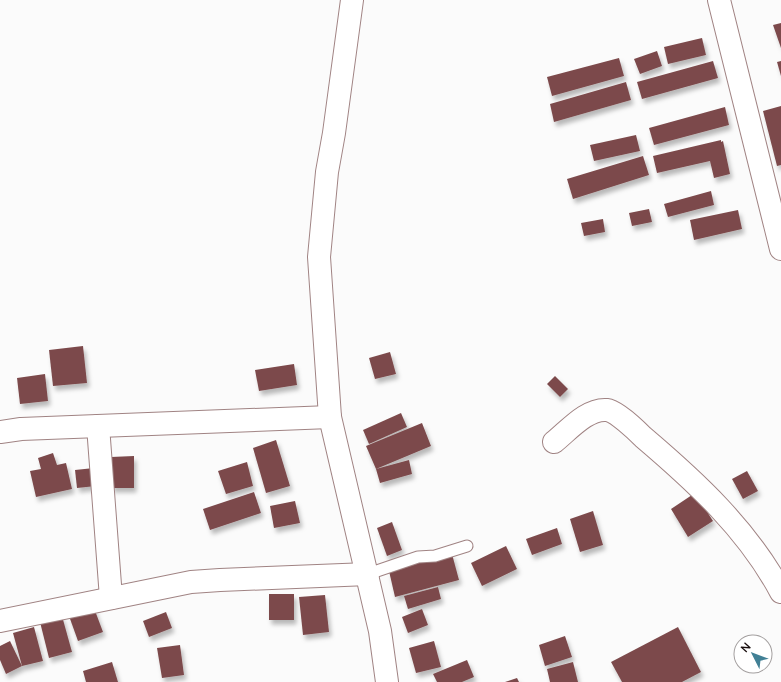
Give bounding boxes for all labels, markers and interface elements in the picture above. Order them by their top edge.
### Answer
north arrow [733,634,773,674]
text: N [738,639,753,654]

